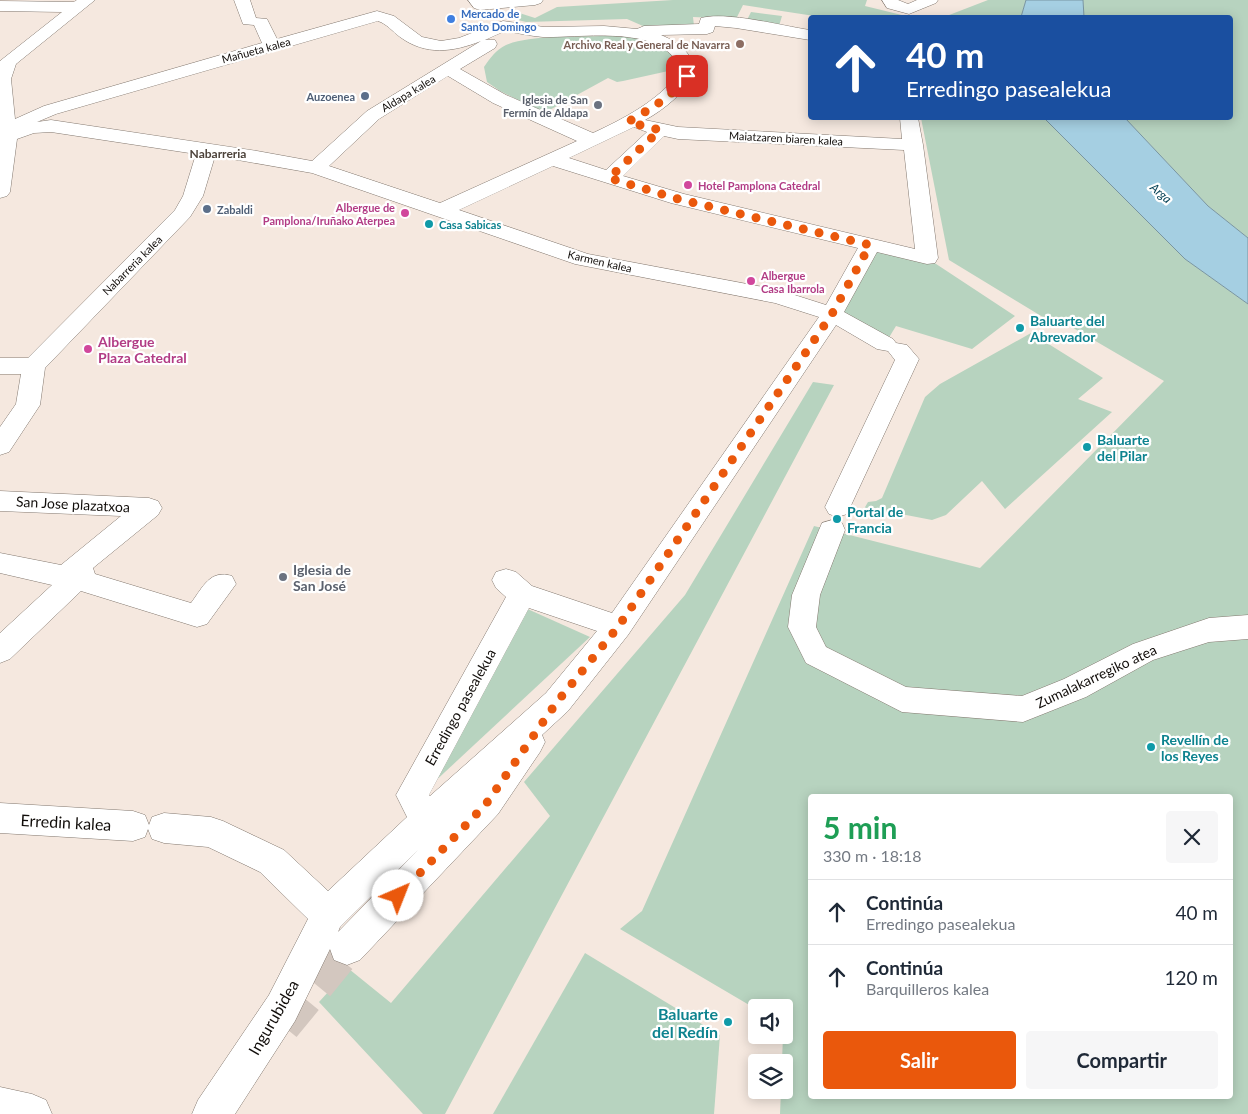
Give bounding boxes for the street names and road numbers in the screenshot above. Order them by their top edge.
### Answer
street label: Mañueta kalea [220,35,292,65]
street label: Aldapa kalea [378,72,438,114]
street label: Maiatzaren biaren kalea [729,129,843,147]
street label: Nabarreria kalea [100,233,164,297]
street label: Karmen kalea [567,247,633,275]
street label: San Jose plazatxoa [16,493,130,515]
street label: Zumalakarregiko atea [1033,641,1159,711]
street label: Erredingo pasealekua [421,646,499,768]
street label: Erredin kalea [20,810,112,834]
street label: Ingurubidea [244,976,302,1058]

